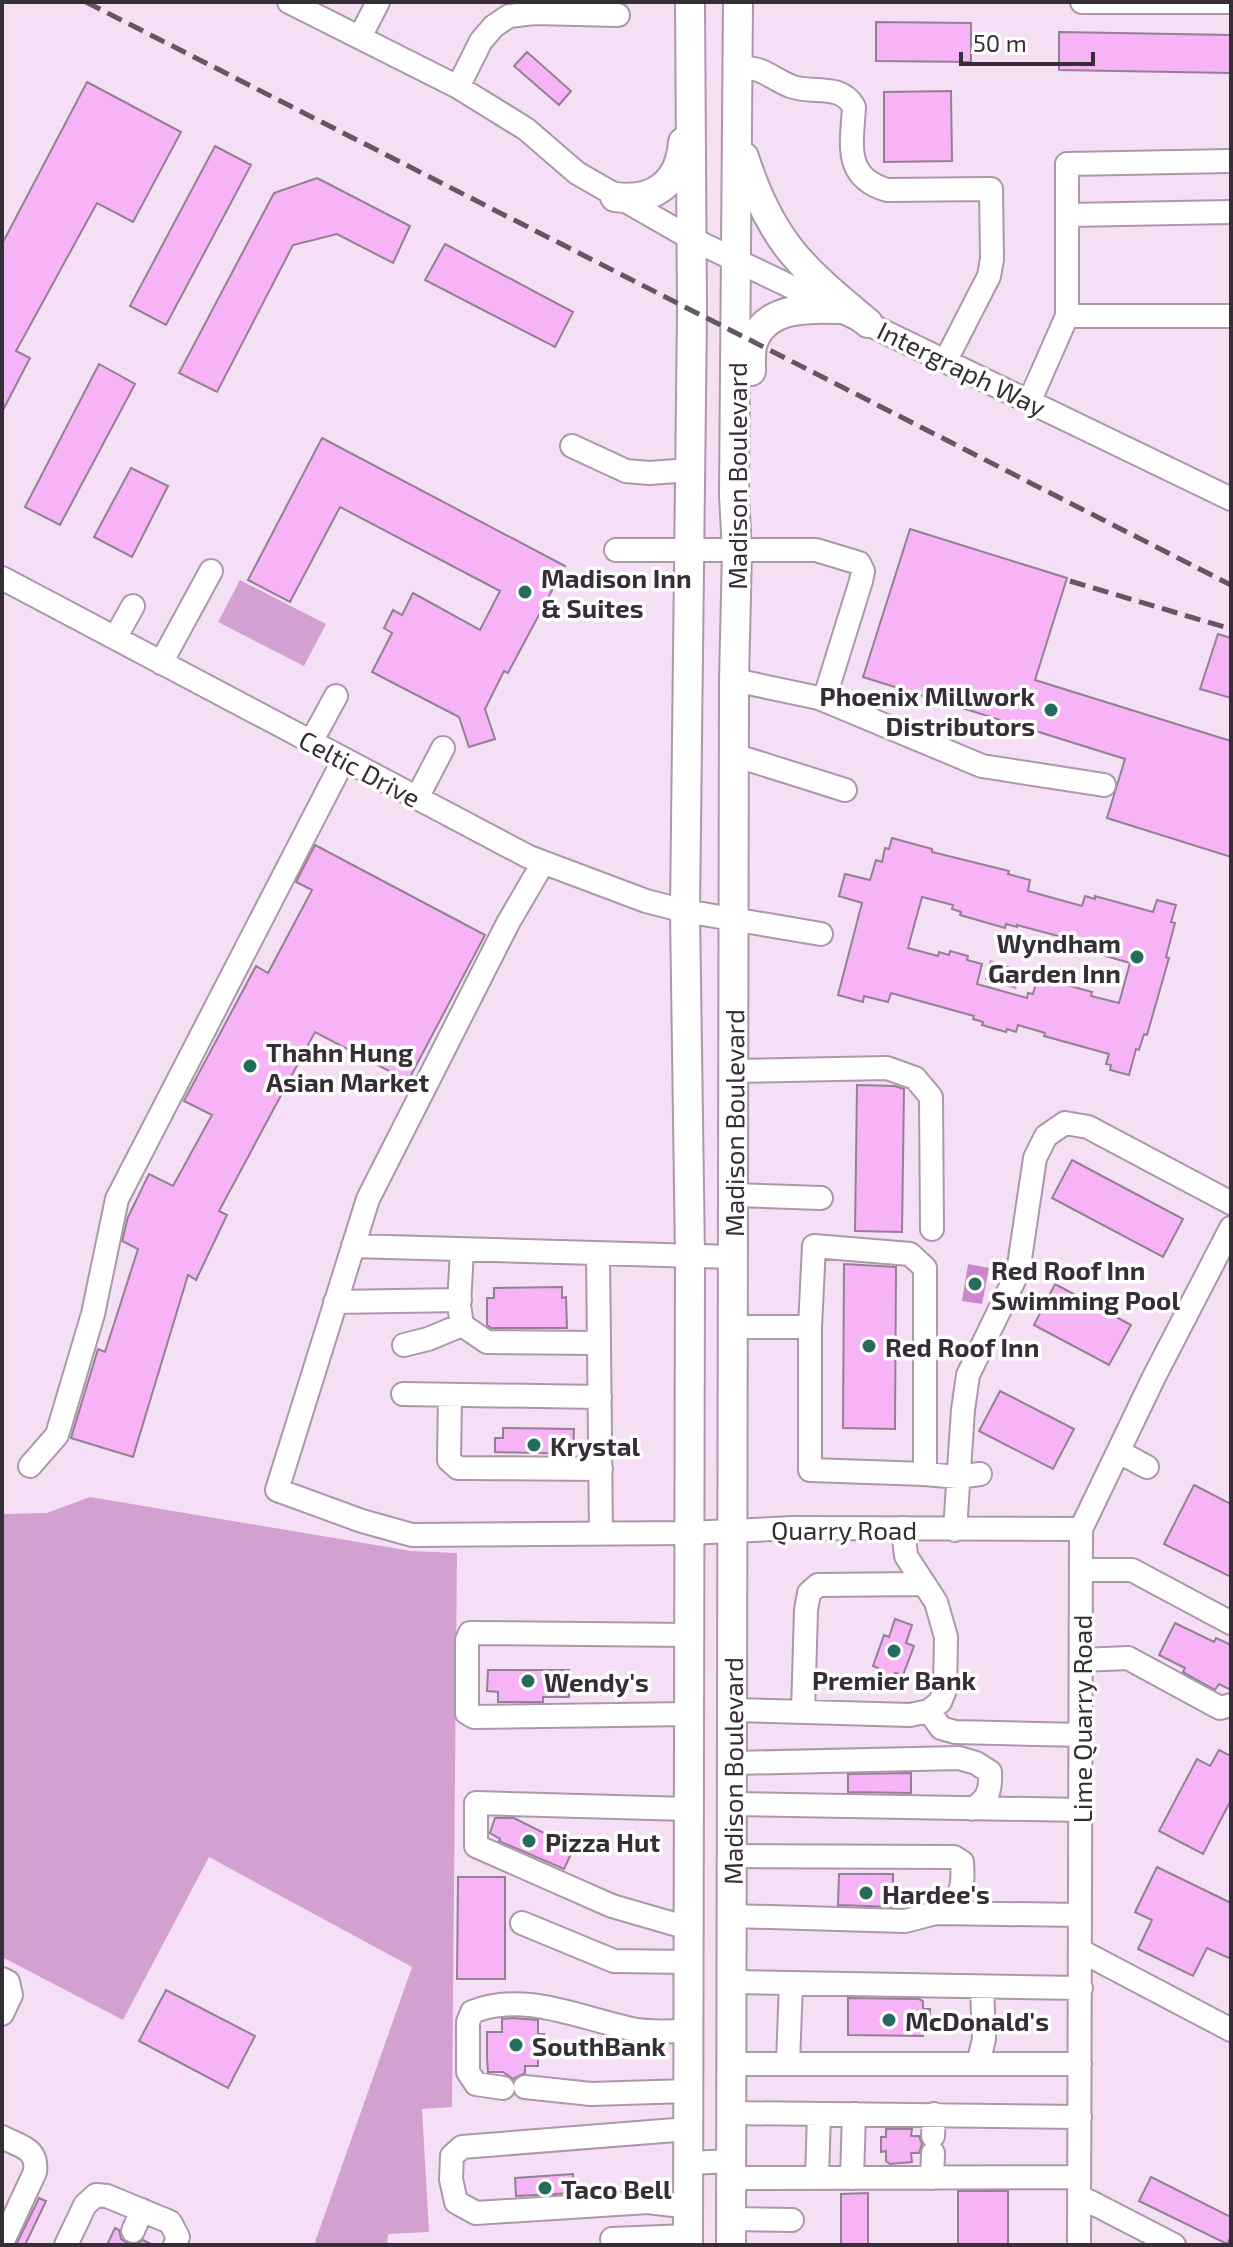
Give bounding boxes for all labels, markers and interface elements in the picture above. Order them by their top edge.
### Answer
scale bar [961,16,1093,66]
text: 50 m [973,28,1027,57]
street label: Intergraph Way [873,314,1051,422]
street label: Madison Boulevard [721,362,752,590]
place label: Madison Inn & Suites [541,562,692,623]
marker: Madison Inn & Suites [516,583,534,601]
place label: Phoenix Millwork Distributors [820,680,1035,741]
marker: Phoenix Millwork Distributors [1042,701,1060,719]
street label: Celtic Drive [294,723,426,813]
place label: Wyndham Garden Inn [988,927,1121,988]
marker: Wyndham Garden Inn [1128,948,1146,966]
street label: Madison Boulevard [717,1009,749,1237]
place label: Thahn Hung Asian Market [266,1036,429,1097]
marker: Thahn Hung Asian Market [241,1057,259,1075]
place label: Red Roof Inn Swimming Pool [991,1254,1180,1315]
marker: Red Roof Inn Swimming Pool [966,1275,984,1293]
place label: Red Roof Inn [885,1331,1039,1362]
marker: Red Roof Inn [860,1337,878,1355]
place label: Krystal [550,1430,640,1462]
marker: Krystal [525,1436,543,1454]
street label: Quarry Road [771,1514,917,1545]
street label: Lime Quarry Road [1066,1615,1097,1823]
marker: Premier Bank [885,1642,903,1660]
street label: Madison Boulevard [716,1657,748,1885]
place label: Premier Bank [812,1664,977,1695]
place label: Wendy's [544,1666,649,1698]
marker: Wendy's [519,1672,537,1690]
place label: Pizza Hut [545,1826,660,1857]
marker: Pizza Hut [520,1832,538,1850]
place label: Hardee's [882,1878,990,1909]
marker: Hardee's [857,1884,875,1902]
place label: McDonald's [905,2005,1049,2036]
marker: McDonald's [880,2011,898,2029]
place label: SouthBank [532,2030,666,2061]
marker: SouthBank [507,2036,525,2054]
place label: Taco Bell [561,2173,672,2204]
marker: Taco Bell [536,2179,554,2197]

